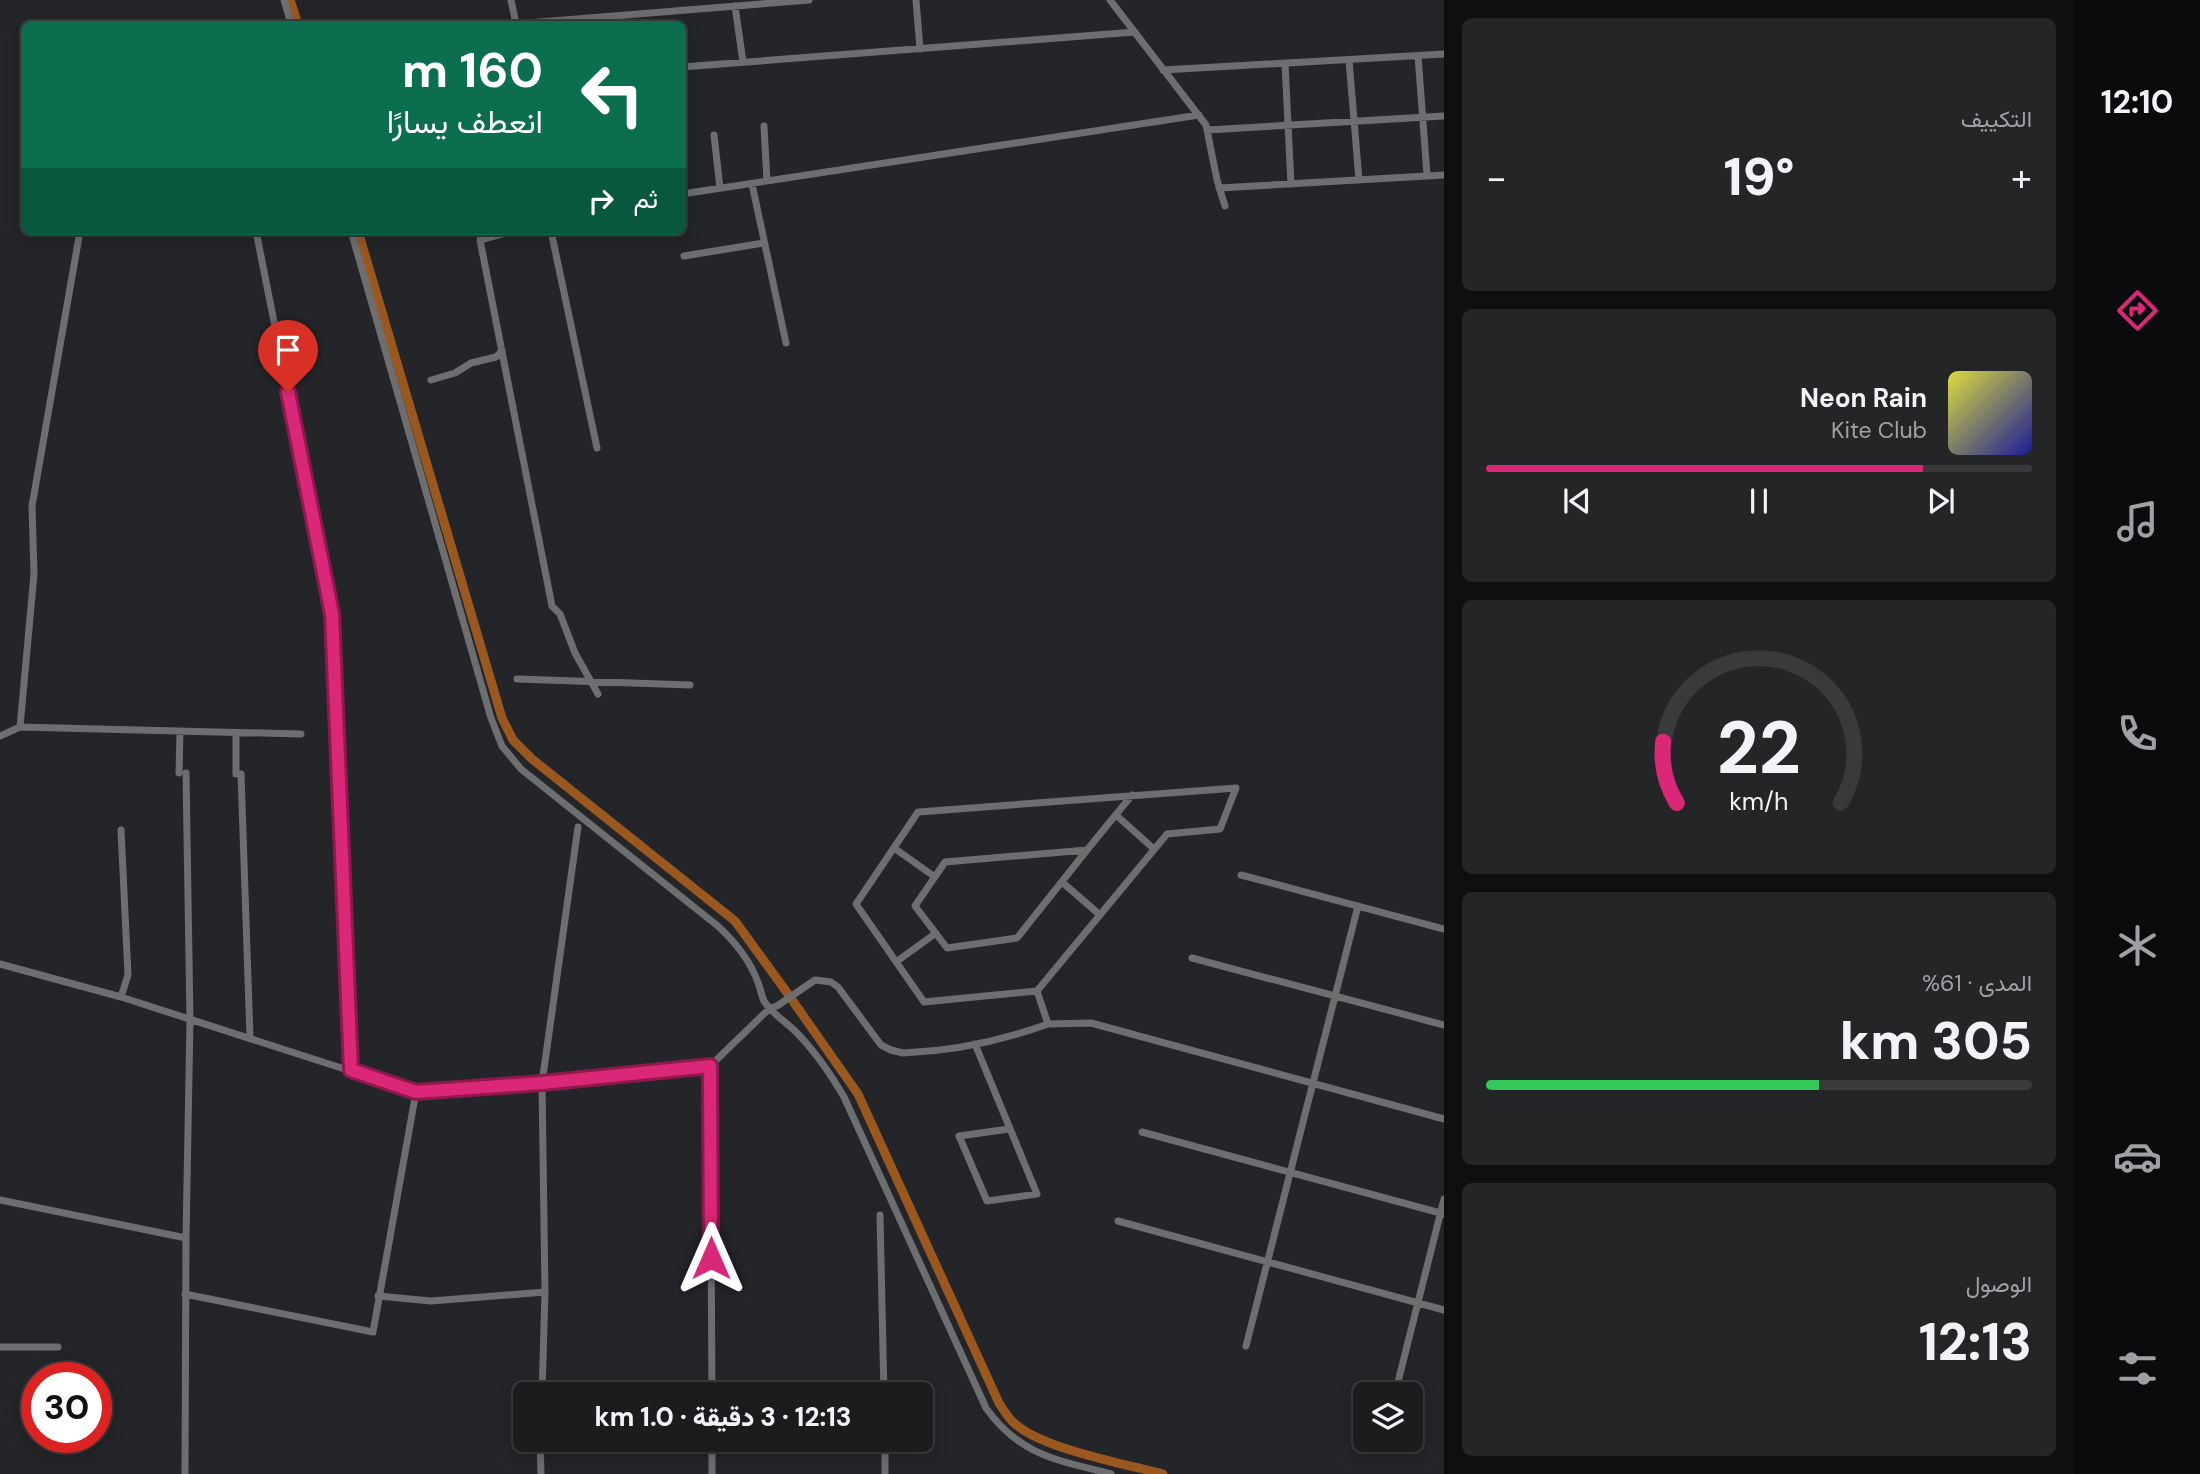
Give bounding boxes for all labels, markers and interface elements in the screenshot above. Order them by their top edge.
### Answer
text: 160 m [402,38,543,102]
icon: left [567,49,658,140]
text: 12:10 [2101,81,2173,123]
text: انعطف يسارًا [387,101,543,143]
text: التكييف [1961,104,2032,134]
text: 19° [1723,143,1795,211]
text: − [1486,153,1507,203]
text: + [2011,153,2032,203]
icon: right [582,182,620,220]
text: ثم [634,182,658,216]
icon: directions [2113,286,2162,335]
pin [258,320,318,392]
icon: arrive [269,331,307,369]
text: Neon Rain [1800,381,1927,415]
text: Kite Club [1831,415,1927,445]
icon: previous [1558,482,1596,520]
icon: pause [1740,482,1778,520]
icon: next [1922,482,1960,520]
icon: music [2113,497,2162,546]
text: 22 [1717,701,1801,796]
icon: phone [2113,709,2162,758]
text: km/h [1729,785,1789,818]
icon: climate [2113,921,2162,970]
text: المدى · 61% [1922,968,2032,998]
text: 305 km [1840,1007,2032,1075]
icon: car [2113,1132,2162,1181]
position arrow [674,1221,748,1295]
text: الوصول [1966,1269,2032,1299]
text: 12:13 [1919,1308,2032,1376]
icon: filters [2113,1344,2162,1393]
speed limit sign: 30 [21,1362,112,1453]
map controls [1353,1382,1423,1452]
button: layers [1353,1382,1423,1452]
text: 12:13 · 3 دقيقة · 1.0 km [594,1400,852,1434]

